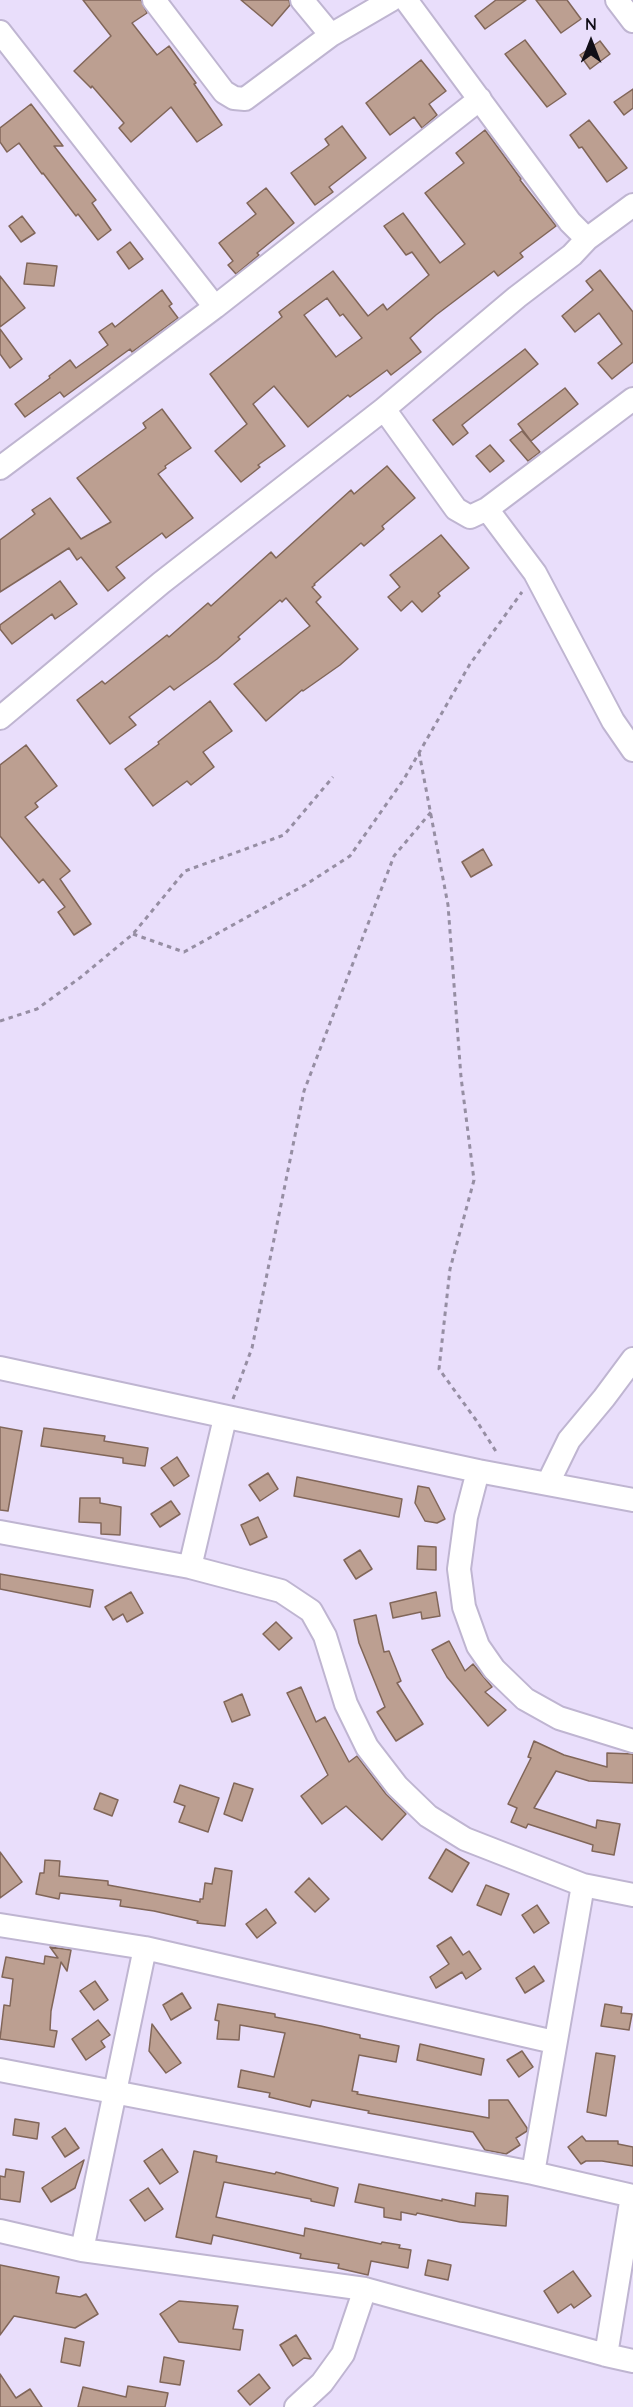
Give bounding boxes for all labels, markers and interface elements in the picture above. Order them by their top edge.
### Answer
north arrow [561,12,621,72]
text: N [585,14,597,34]

